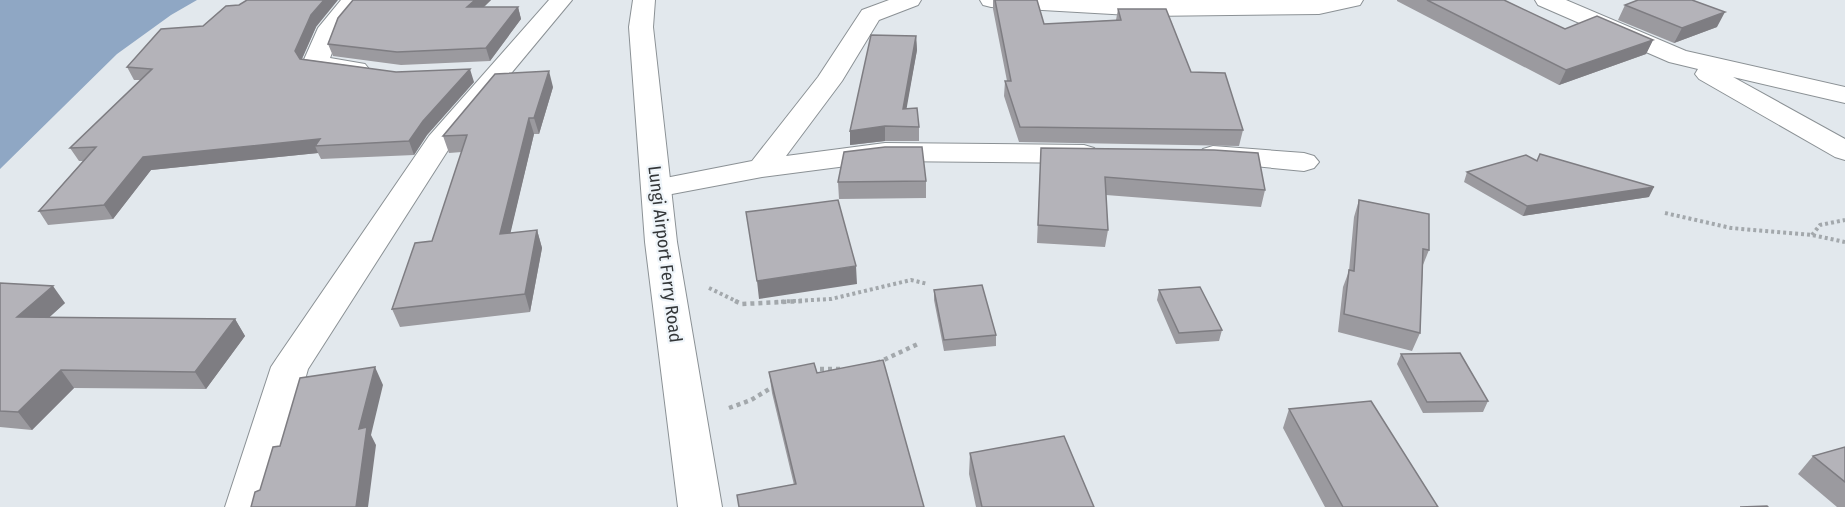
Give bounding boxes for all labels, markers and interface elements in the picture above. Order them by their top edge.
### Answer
street label: Lungi Airport Ferry Road [643,164,687,344]

